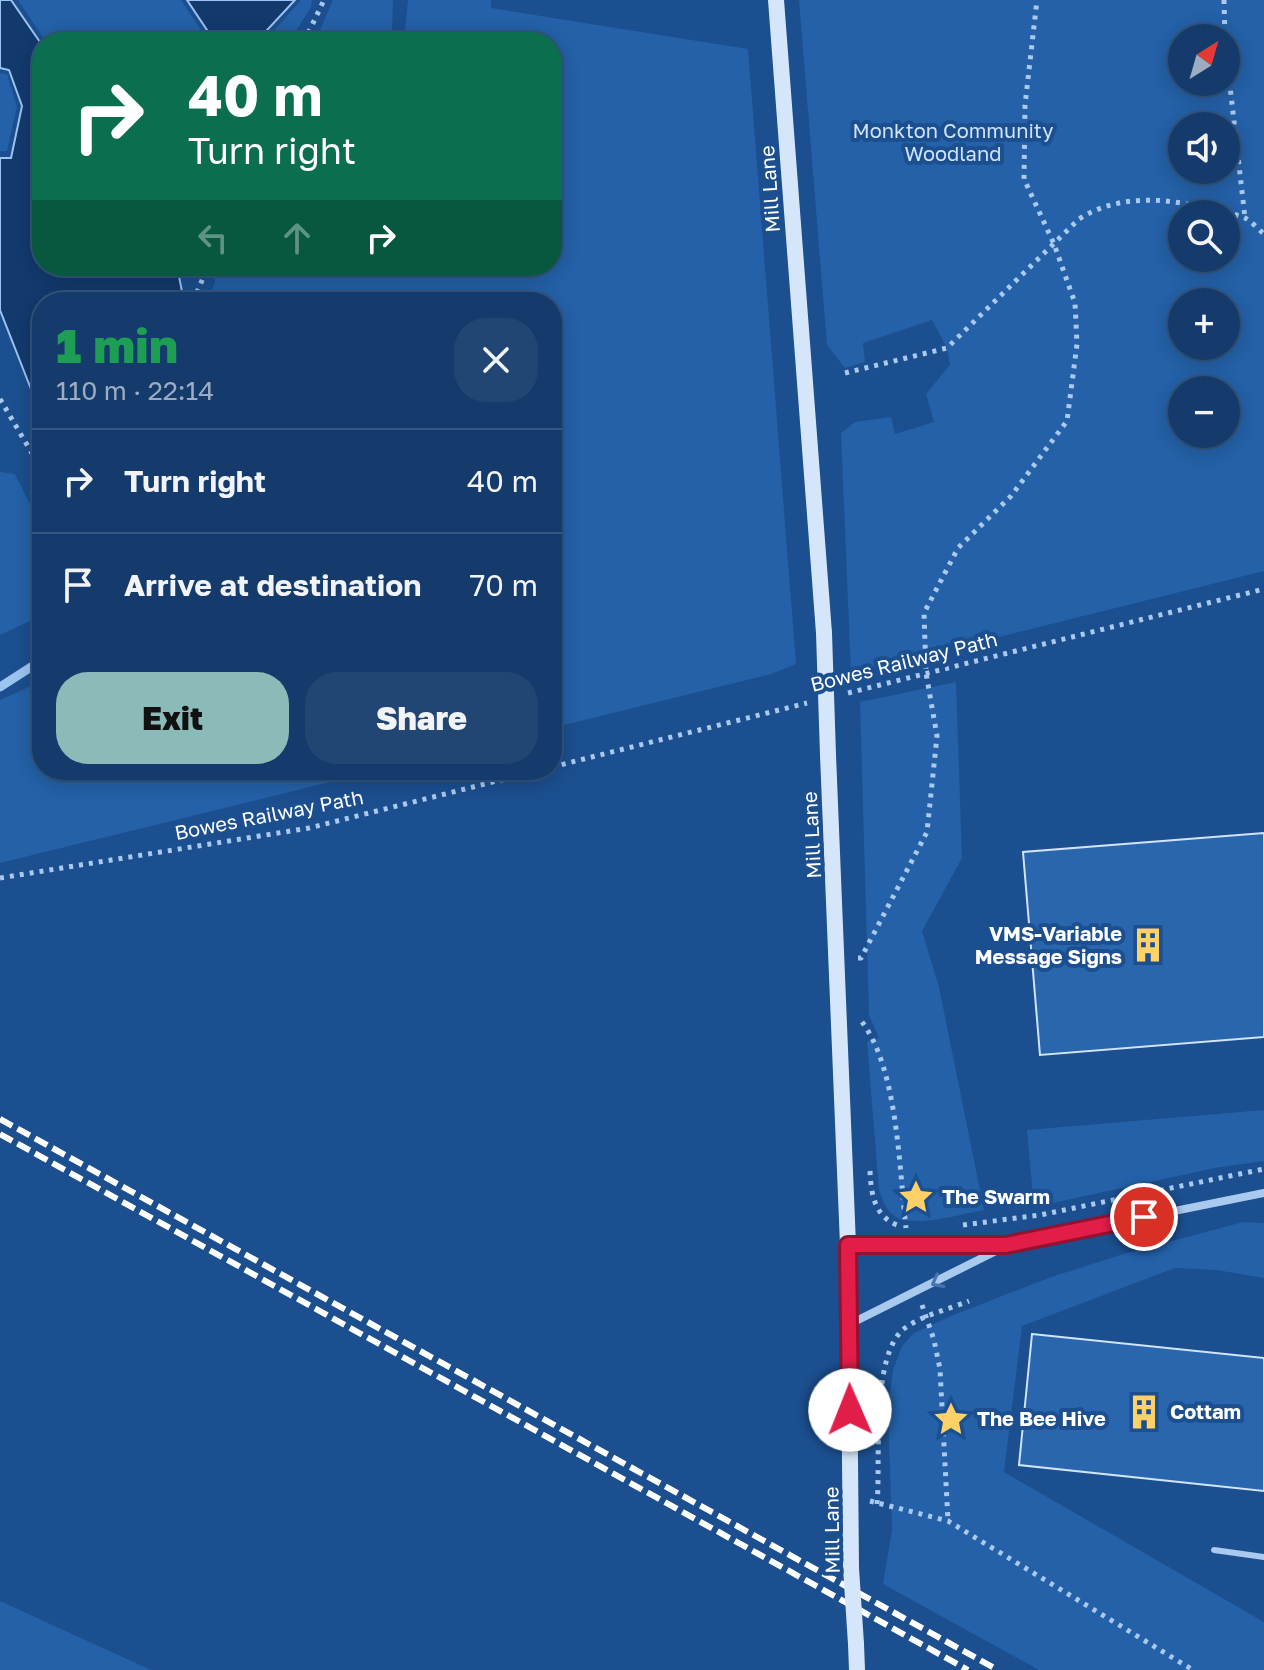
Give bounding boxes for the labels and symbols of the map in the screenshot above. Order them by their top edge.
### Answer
north arrow [1168,24,1240,96]
park label: Monkton Community Woodland [853,118,1053,165]
street label: Mill Lane [754,145,784,233]
street label: Bowes Railway Path [808,626,1000,696]
street label: Bowes Railway Path [172,784,365,844]
street label: Mill Lane [797,791,825,879]
place label: VMS-Variable Message Signs [975,921,1122,968]
building icon: VMS-Variable Message Signs [1129,926,1167,964]
place icon: The Swarm [897,1178,935,1216]
pin [1110,1183,1178,1251]
place label: The Swarm [942,1184,1050,1208]
one-way arrow [930,1272,945,1287]
position arrow [808,1368,892,1452]
building icon: Cottam [1125,1393,1163,1431]
place label: Cottam [1170,1399,1241,1423]
place icon: The Bee Hive [932,1400,970,1438]
place label: The Bee Hive [977,1406,1106,1430]
street label: Mill Lane [818,1486,844,1574]

